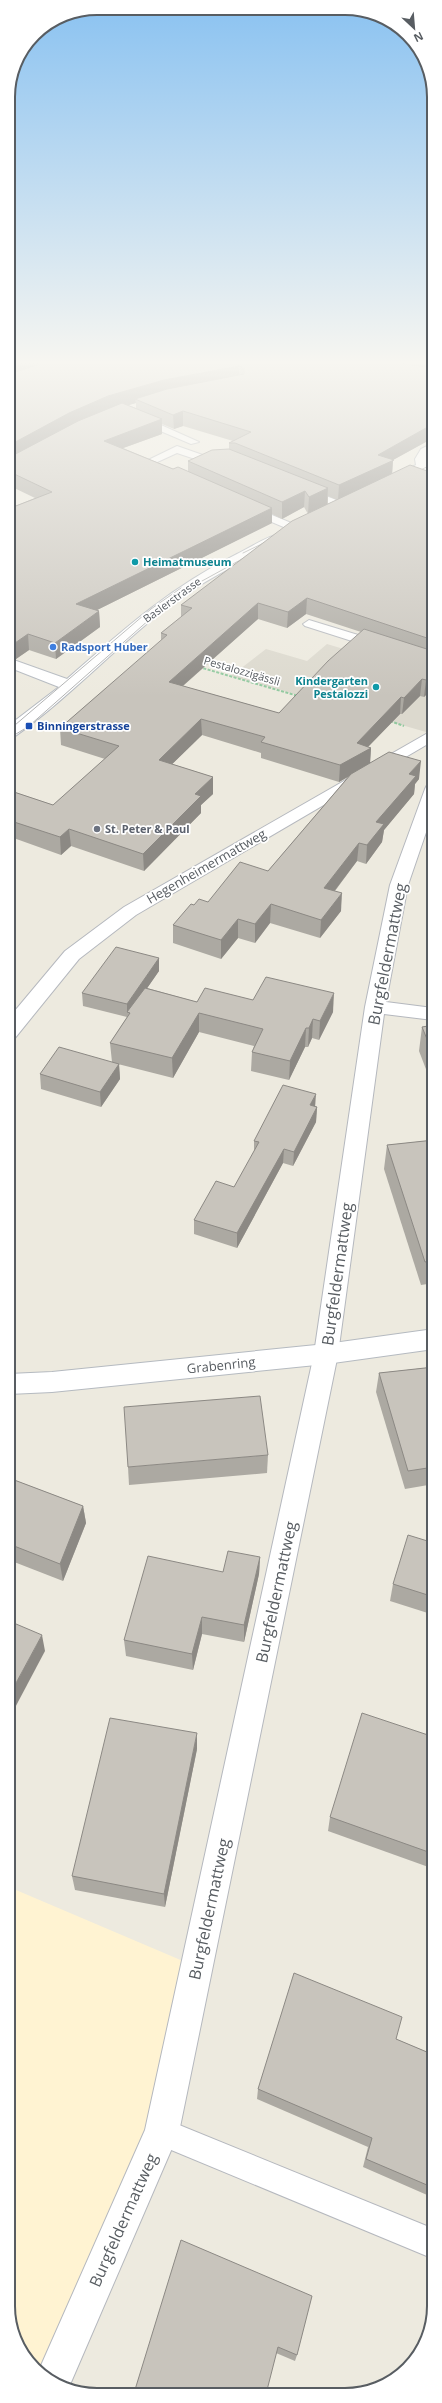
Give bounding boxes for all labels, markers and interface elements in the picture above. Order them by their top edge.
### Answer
north arrow [394,8,434,48]
text: N [411,29,426,46]
place label: Heimatmuseum [143,554,232,569]
marker: Heimatmuseum [130,557,140,567]
street label: Baslerstrasse [140,573,204,626]
place label: Radsport Huber [61,639,148,654]
marker: Radsport Huber [48,642,58,652]
street label: Pestalozzigässli [202,652,282,689]
place label: Kindergarten Pestalozzi [295,673,368,701]
marker: Kindergarten Pestalozzi [371,682,381,692]
place label: Binningerstrasse [37,718,130,733]
marker: Binningerstrasse [24,721,34,731]
place label: St. Peter & Paul [105,821,190,836]
marker: St. Peter & Paul [92,824,102,834]
street label: Hegenheimermattweg [143,824,269,908]
street label: Burgfeldermattweg [362,881,412,1027]
street label: Burgfeldermattweg [316,1201,358,1347]
street label: Grabenring [186,1352,256,1378]
street label: Burgfeldermattweg [250,1519,302,1665]
street label: Burgfeldermattweg [183,1836,235,1982]
street label: Burgfeldermattweg [84,2149,163,2290]

